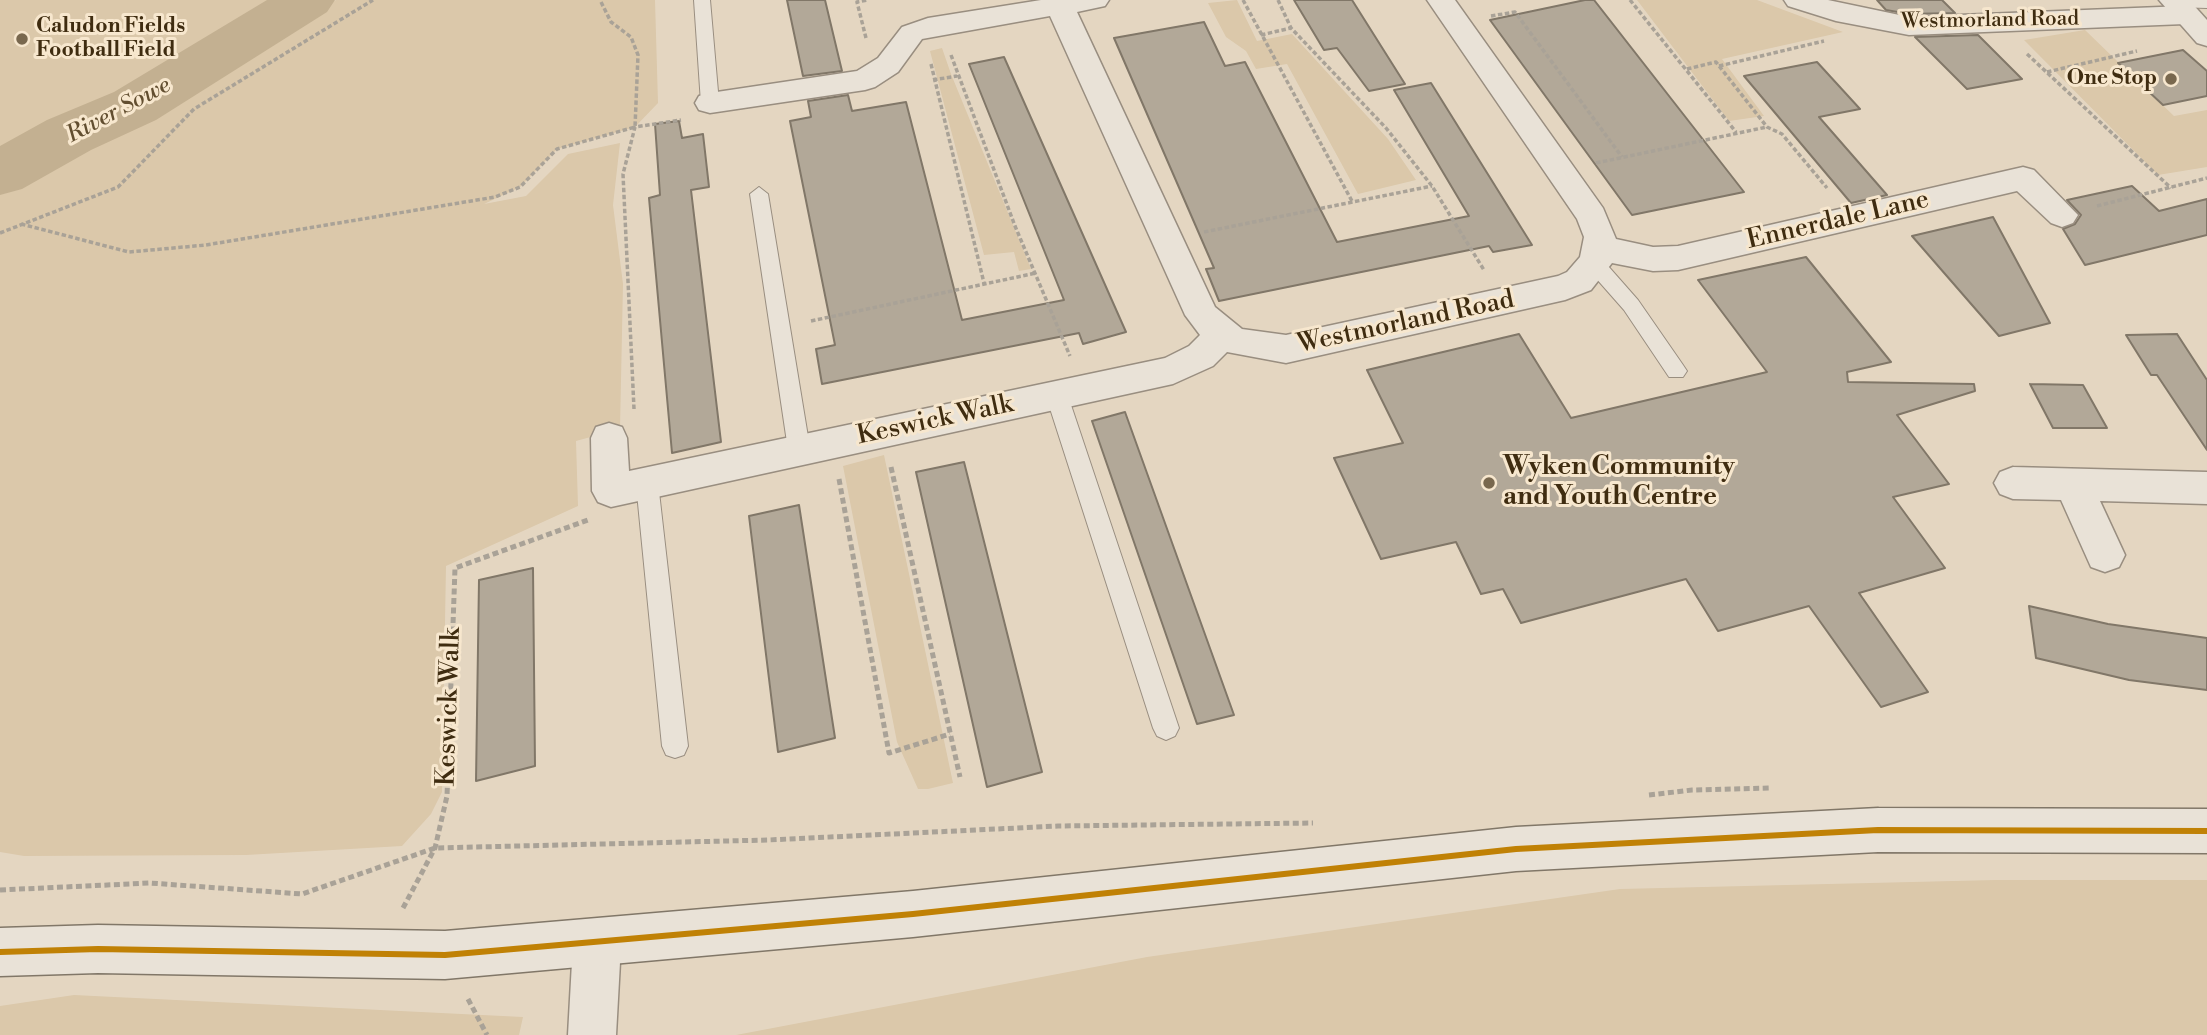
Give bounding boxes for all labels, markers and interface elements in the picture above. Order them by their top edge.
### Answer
street label: Westmorland Road [1901,7,2079,35]
place label: Caludon Fields Football Field [36,14,185,64]
marker: Caludon Fields Football Field [14,31,30,47]
place label: One Stop [2067,66,2157,92]
marker: One Stop [2163,71,2179,87]
water label: River Sowe [62,72,176,150]
street label: Ennerdale Lane [1744,185,1932,257]
street label: Westmorland Road [1295,285,1517,361]
street label: Keswick Walk [854,389,1016,453]
place label: Wyken Community and Youth Centre [1503,452,1735,514]
marker: Wyken Community and Youth Centre [1481,475,1497,491]
street label: Keswick Walk [432,627,468,787]

